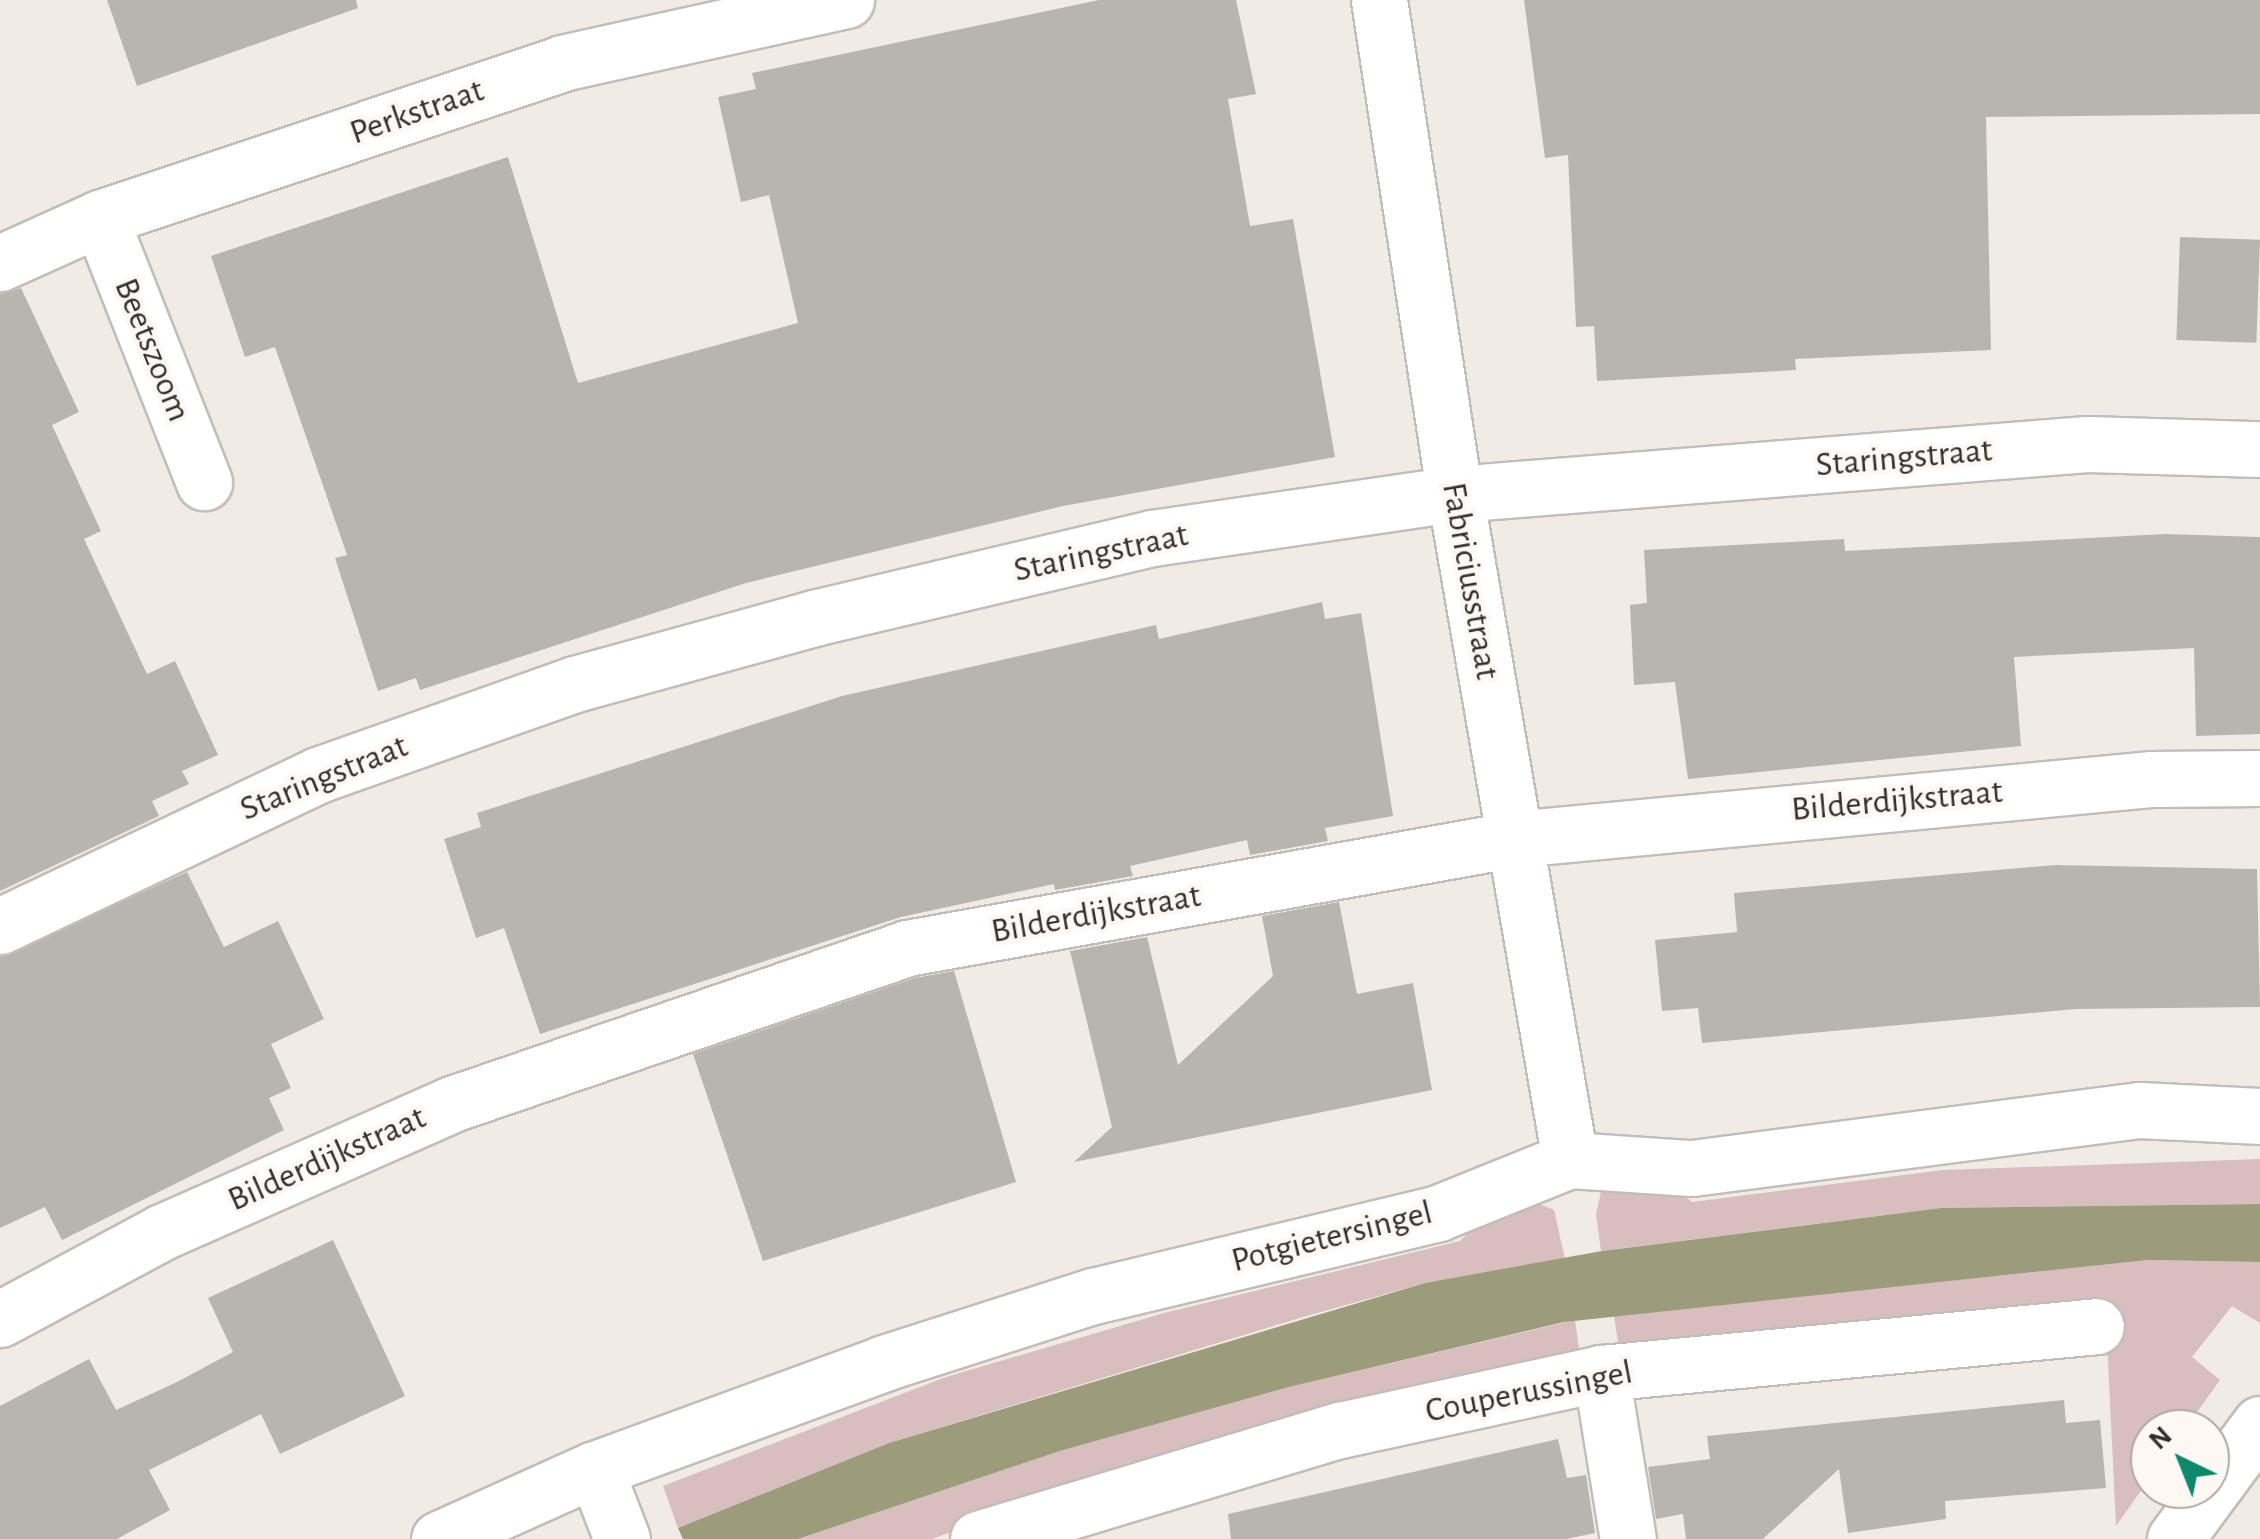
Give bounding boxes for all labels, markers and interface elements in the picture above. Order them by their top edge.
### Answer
street label: Perkstraat [345,70,489,154]
street label: Beetszoom [104,272,200,428]
street label: Staringstraat [1814,429,1994,487]
street label: Fabriciusstraat [1432,479,1508,683]
street label: Staringstraat [1010,514,1192,592]
street label: Staringstraat [234,725,414,831]
street label: Bilderdijkstraat [1790,771,2004,831]
street label: Bilderdijkstraat [988,875,1204,953]
street label: Bilderdijkstraat [222,1097,432,1221]
street label: Potgietersingel [1227,1192,1437,1282]
street label: Couperussingel [1422,1351,1636,1433]
north arrow [2130,1409,2230,1509]
text: N [2144,1422,2178,1455]

